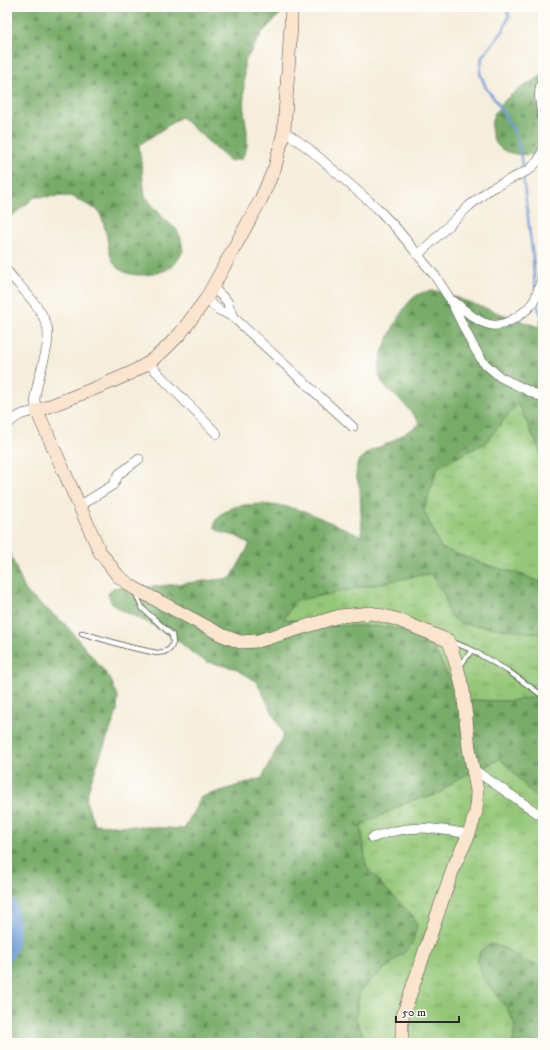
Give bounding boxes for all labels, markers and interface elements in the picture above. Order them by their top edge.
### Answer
scale bar [396,998,459,1024]
text: 50 m [402,1005,426,1020]

